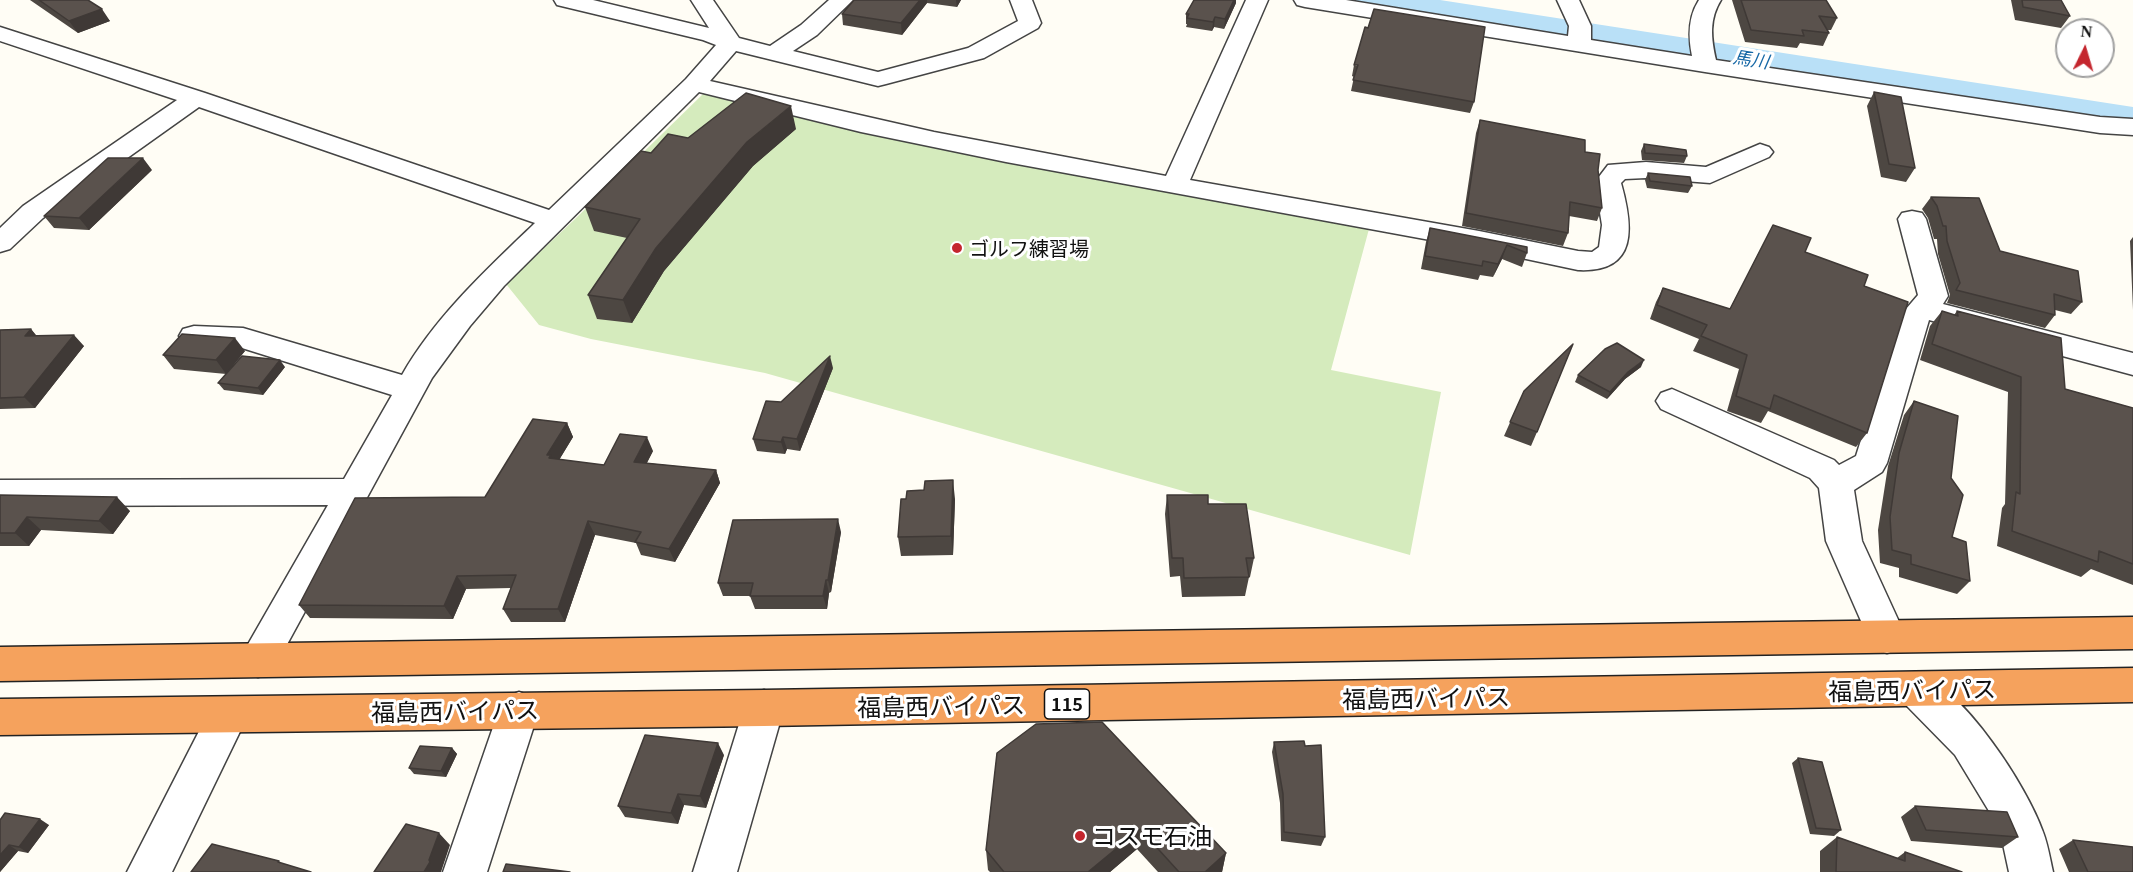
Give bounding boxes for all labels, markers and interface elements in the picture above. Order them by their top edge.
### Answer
north arrow [2055,18,2115,78]
text: N [2080,23,2093,41]
water label: 馬川 [1732,46,1770,72]
place label: ゴルフ練習場 [969,236,1089,260]
marker: ゴルフ練習場 [950,241,964,255]
street label: 福島西バイパス [1828,674,1996,706]
street label: 福島西バイパス [1342,682,1510,714]
road number: 115 [1044,689,1090,719]
street label: 福島西バイパス [857,690,1025,722]
street label: 福島西バイパス [371,695,539,727]
place label: コスモ石油 [1092,822,1212,850]
marker: コスモ石油 [1073,829,1087,843]

